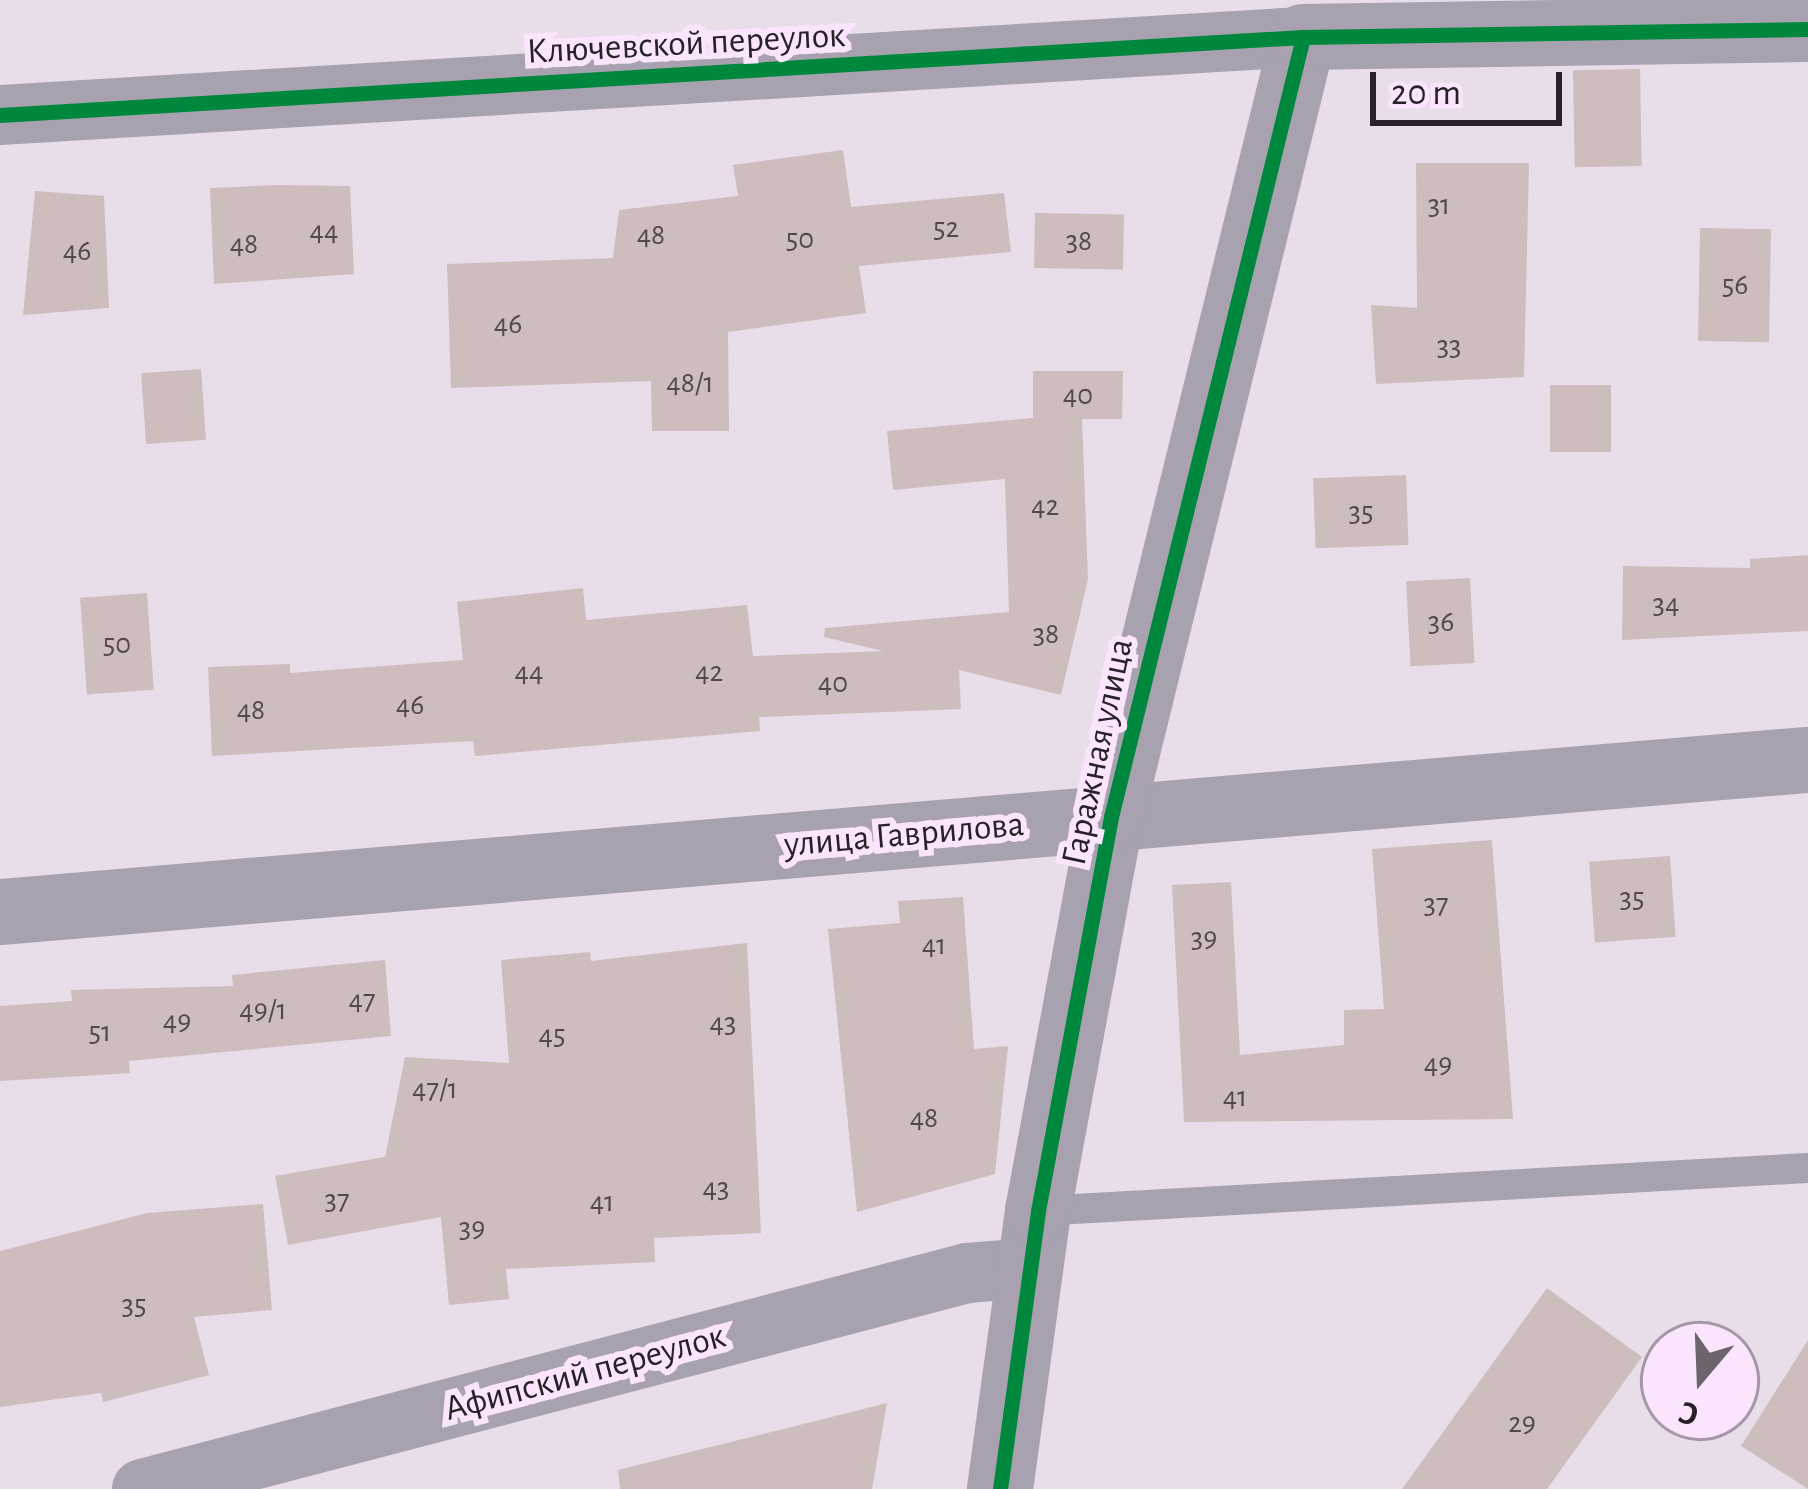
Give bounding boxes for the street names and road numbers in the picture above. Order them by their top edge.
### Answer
street label: Ключевской переулок [526,14,846,74]
street label: Гаражная улица [1053,635,1143,869]
street label: улица Гаврилова [782,803,1026,867]
street label: Афипский переулок [440,1315,730,1431]

